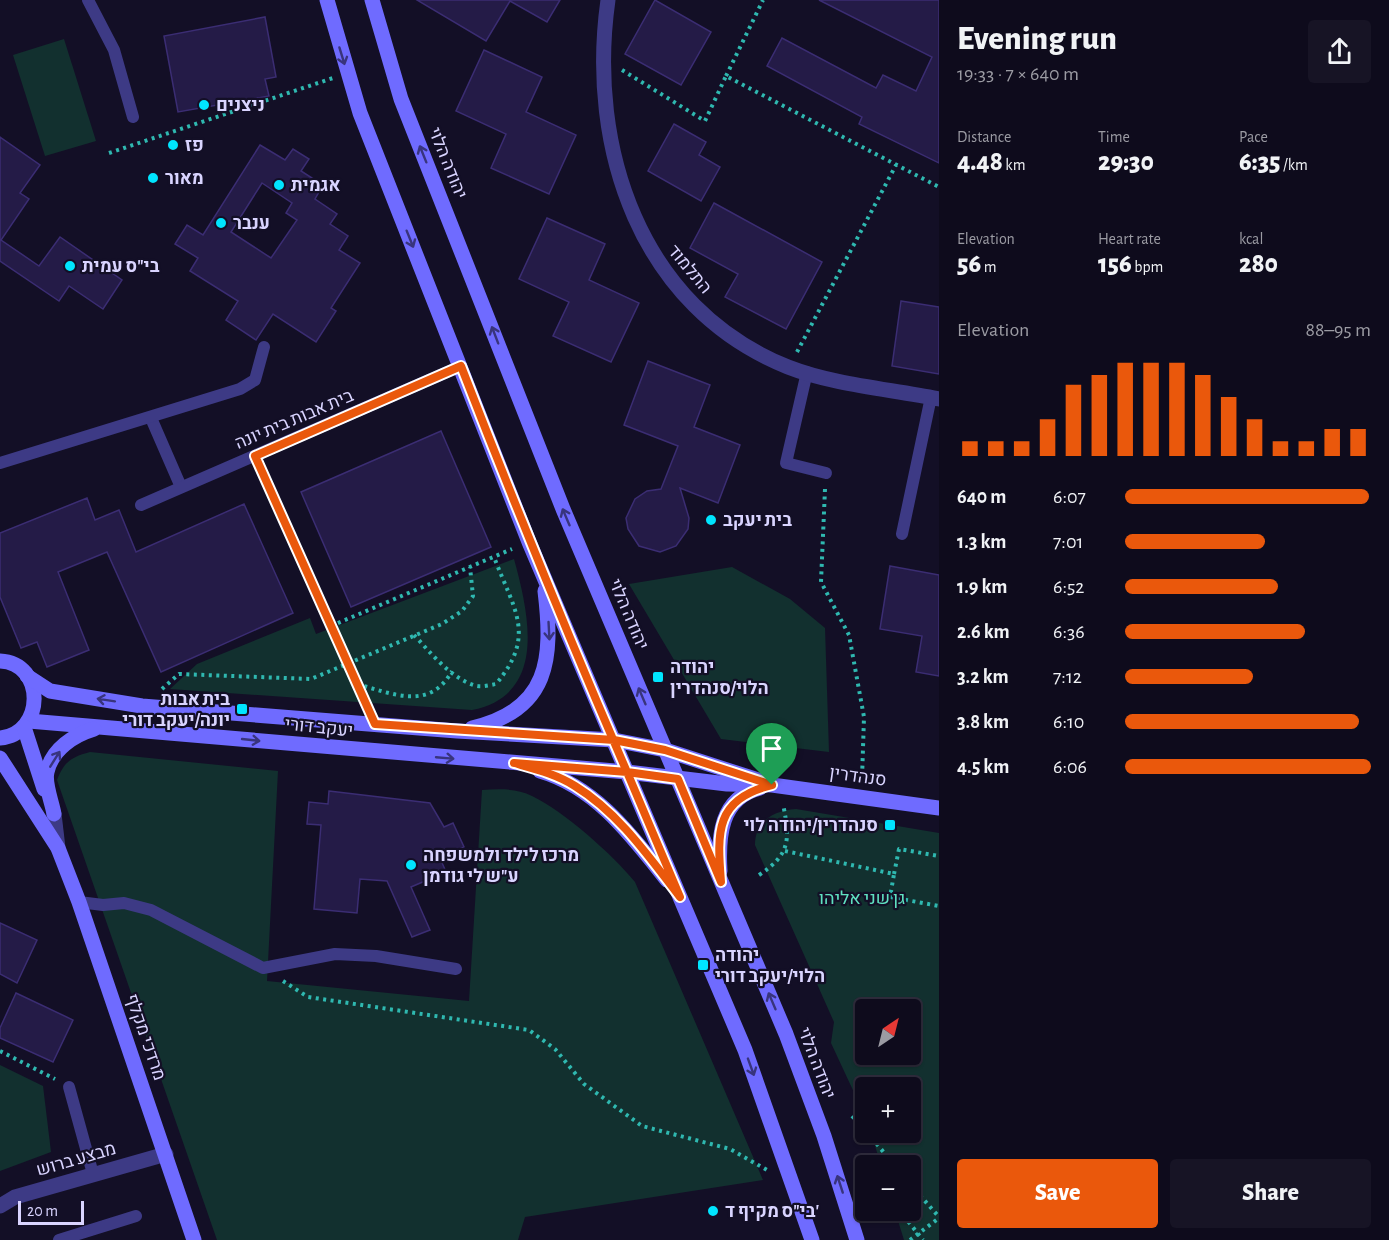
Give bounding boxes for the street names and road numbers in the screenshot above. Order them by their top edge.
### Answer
street label: יהודה הלוי [425,125,469,201]
street label: התלמוד [664,242,715,297]
street label: בית אבות בית יונה [233,387,357,453]
street label: יהודה הלוי [605,576,651,652]
street label: יעקב דורי [284,715,354,741]
street label: סנהדרין [828,764,888,790]
street label: מרדכי מקלף [122,992,168,1083]
street label: יהודה הלוי [794,1025,838,1102]
street label: מבצע ברוש [34,1140,118,1180]

